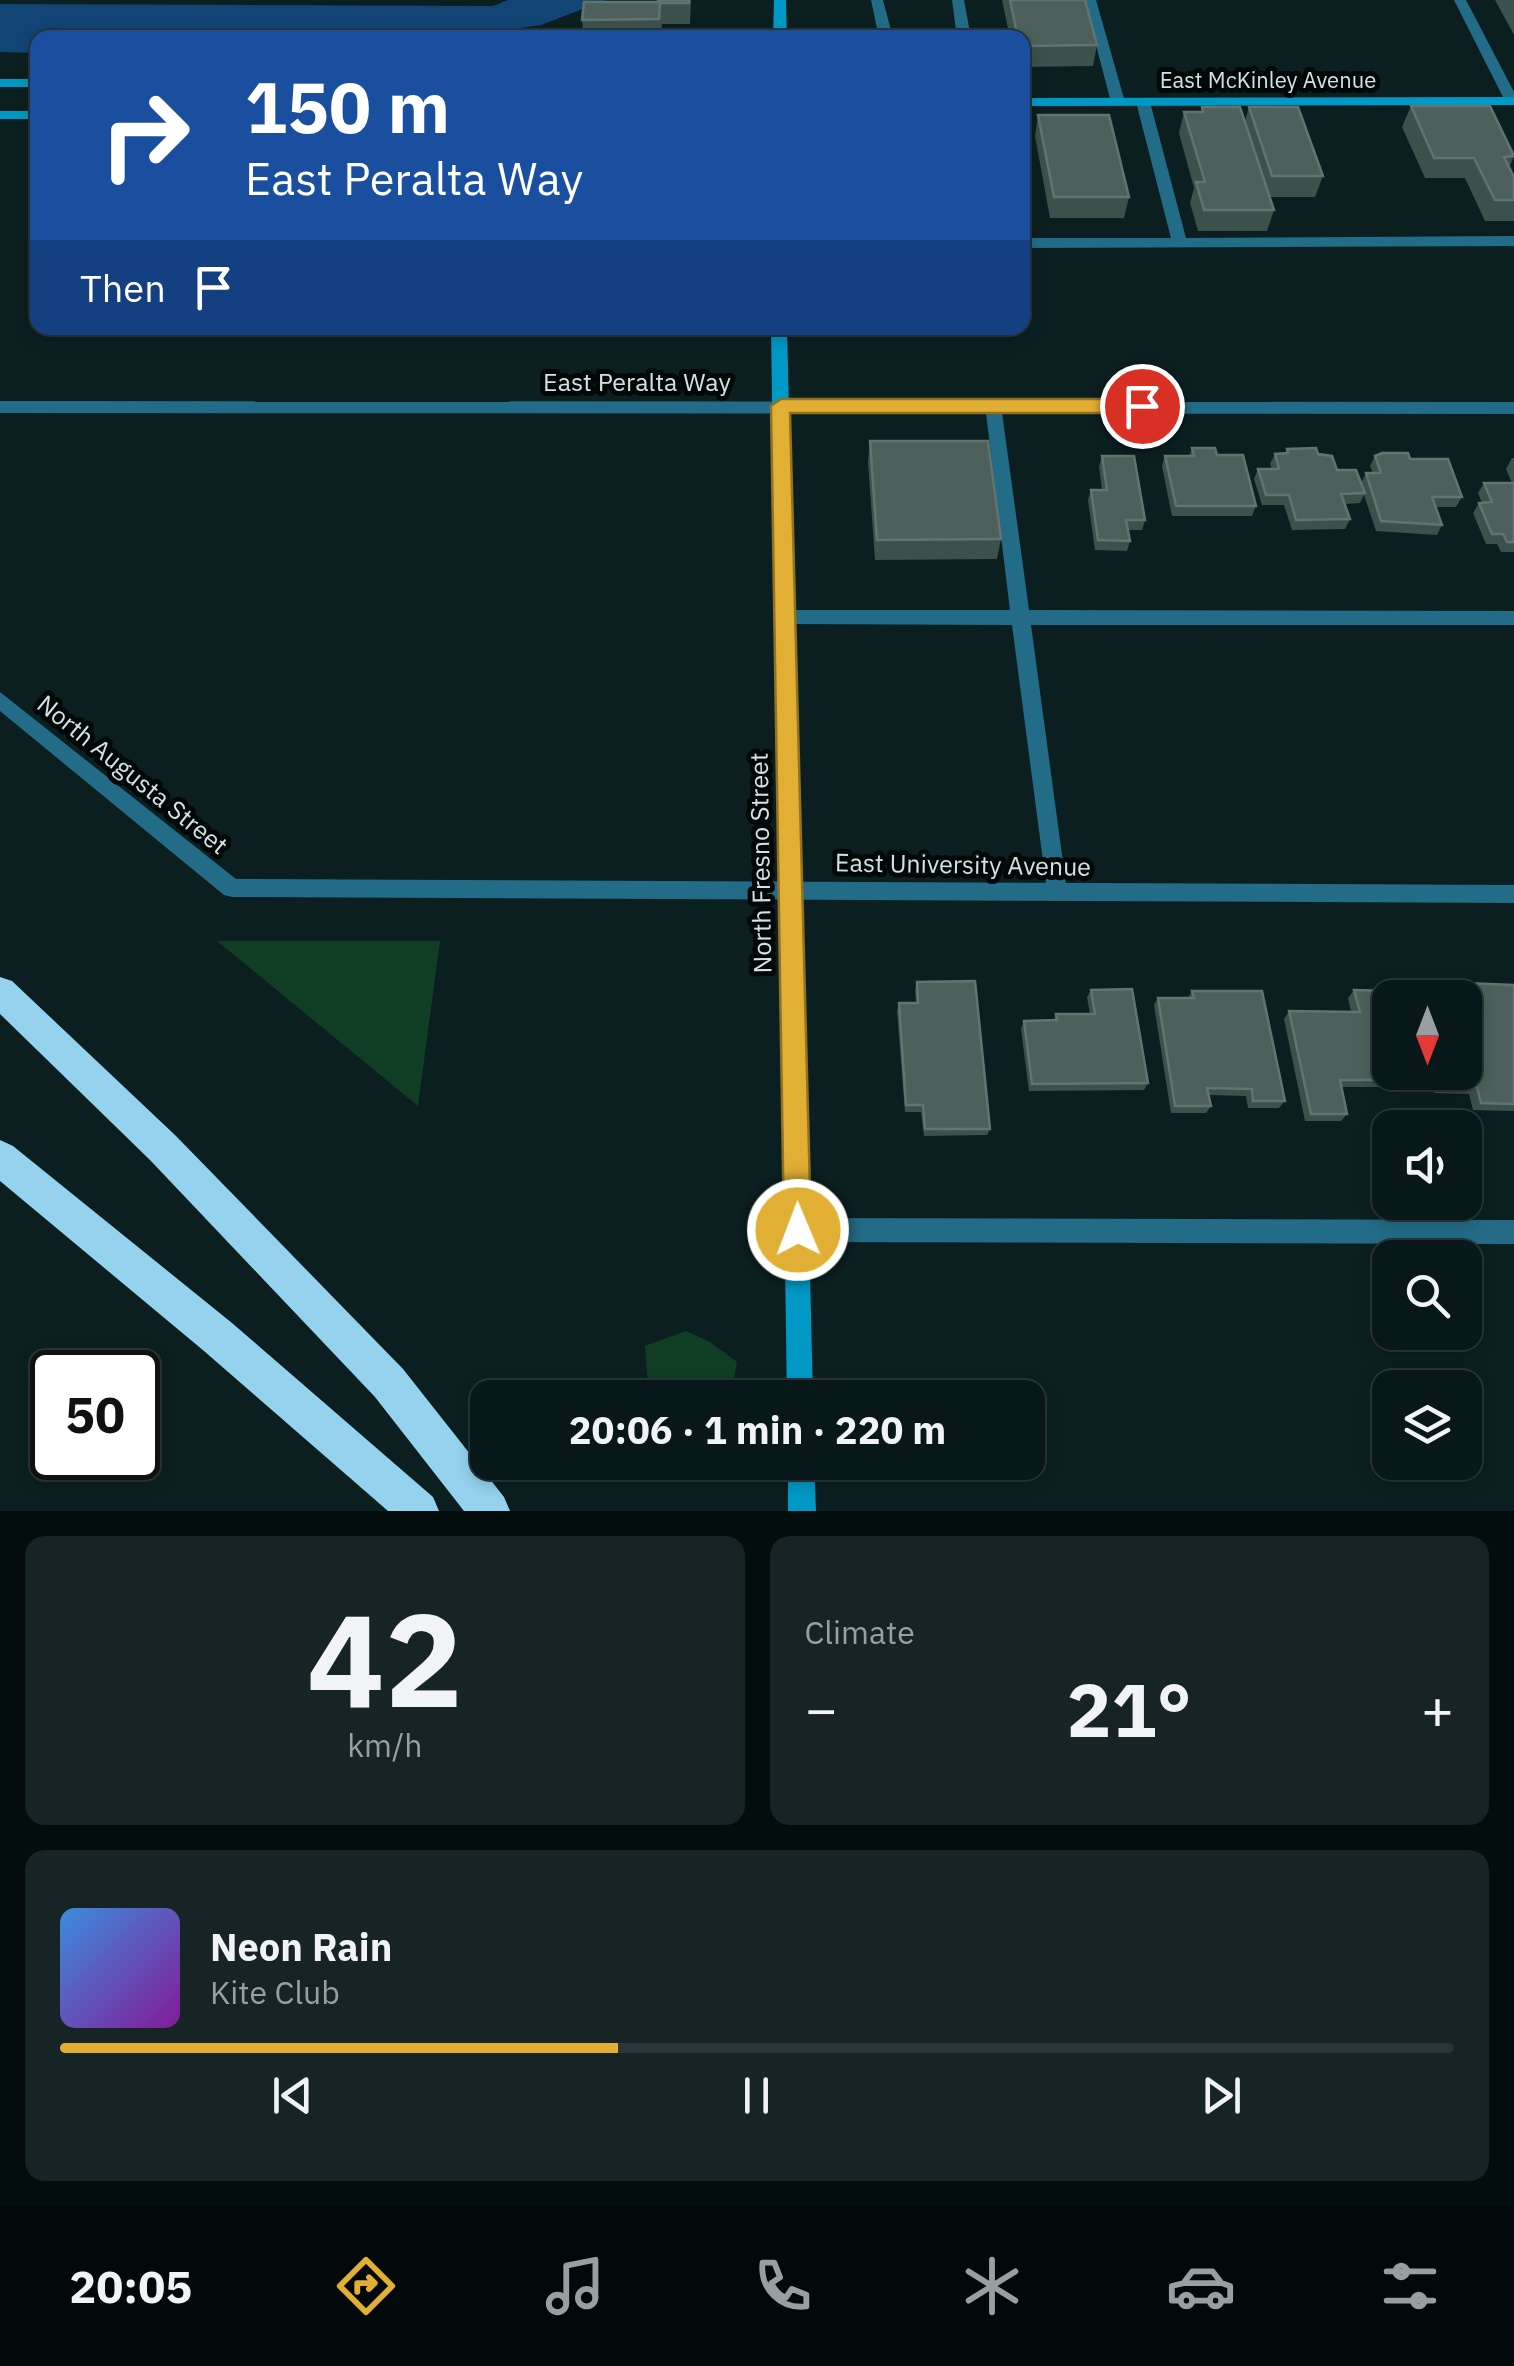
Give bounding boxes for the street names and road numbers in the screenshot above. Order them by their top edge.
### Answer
street label: East McKinley Avenue [1160,65,1376,94]
street label: East Peralta Way [543,365,731,398]
street label: North Augusta Street [31,687,235,861]
street label: North Fresno Street [742,752,778,974]
street label: East University Avenue [835,845,1091,883]

